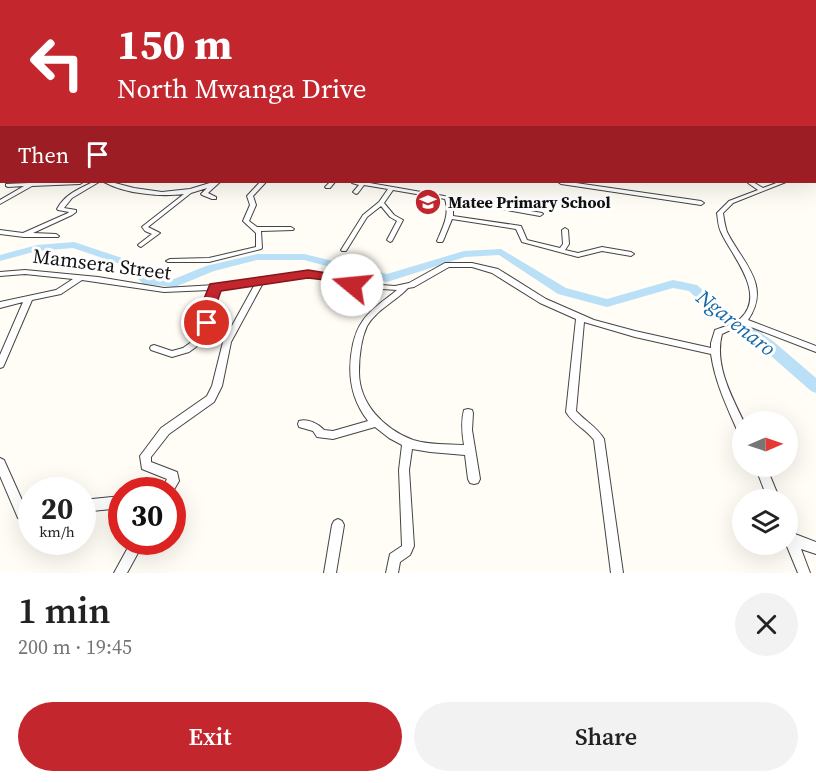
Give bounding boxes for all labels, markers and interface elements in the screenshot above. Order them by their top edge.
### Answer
text: 150 m [117,15,232,73]
icon: left [18,24,96,102]
text: North Mwanga Drive [117,70,367,107]
icon: arrive [81,138,114,171]
text: Then [18,140,69,170]
school or university icon: Matee Primary School [413,187,443,217]
place label: Matee Primary School [448,191,611,213]
street label: Mamsera Street [31,242,173,286]
position arrow [320,253,384,317]
water label: Ngarenaro [690,282,782,363]
pin [181,297,232,348]
icon: arrive [190,306,223,339]
north arrow [732,411,798,477]
map controls [732,411,798,555]
speed limit sign: 30 [108,477,186,555]
text: 20 [41,488,73,529]
button: layers [732,489,798,555]
text: km/h [39,521,75,542]
text: 1 min [18,586,110,635]
button: close [735,593,798,656]
text: 200 m · 19:45 [18,633,132,661]
button: Exit [18,702,402,771]
button: Share [414,702,798,771]

